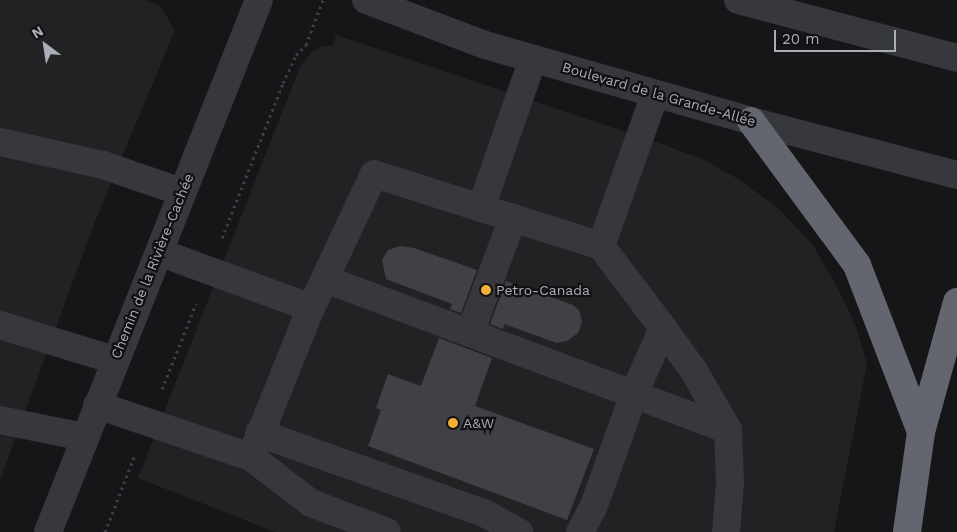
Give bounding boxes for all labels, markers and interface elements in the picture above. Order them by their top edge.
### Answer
north arrow [20,20,70,70]
scale bar [777,20,900,52]
text: N [29,23,46,42]
text: 20 m [782,30,820,48]
street label: Boulevard de la Grande-Allée [560,58,758,130]
street label: Chemin de la Rivière-Cachée [107,171,197,361]
place label: Petro-Canada [496,282,590,298]
marker: Petro-Canada [480,284,492,296]
place label: A&W [463,415,494,431]
marker: A&W [447,417,459,429]

